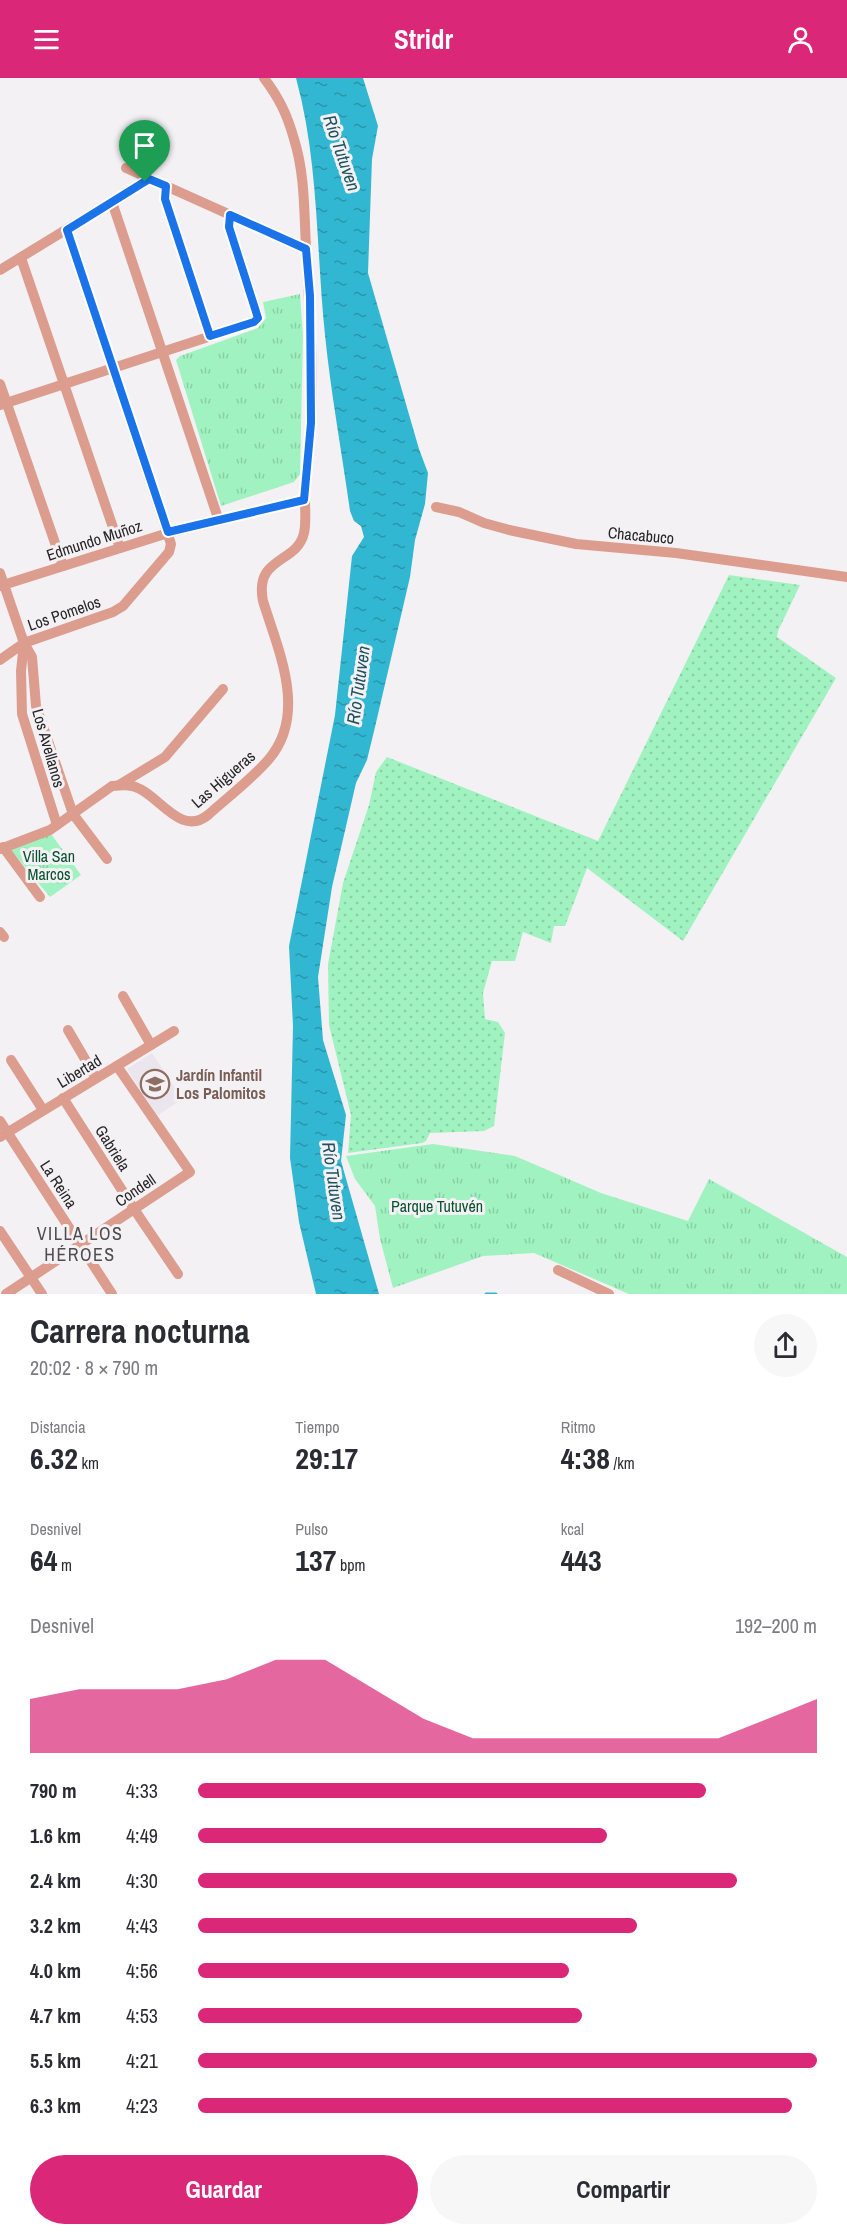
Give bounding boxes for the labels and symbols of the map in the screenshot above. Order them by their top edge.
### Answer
water label: Río Tutuven [317,112,367,194]
pin [119,120,170,182]
street label: Edmundo Muñoz [43,514,145,566]
street label: Chacabuco [607,521,675,549]
street label: Los Pomelos [25,590,103,636]
water label: Río Tutuven [340,644,376,726]
street label: Los Avellanos [27,706,71,790]
street label: Las Higueras [186,745,260,813]
park label: Villa San Marcos [23,845,75,885]
street label: Libertad [53,1049,105,1093]
place label: Jardín Infantil Los Palomitos [176,1064,266,1104]
school or university icon: Jardín Infantil Los Palomitos [139,1068,171,1100]
street label: Gabriela [90,1121,136,1176]
water label: Río Tutuven [316,1140,352,1222]
street label: La Reina [35,1156,83,1213]
street label: Condell [110,1168,160,1212]
park label: Parque Tutuvén [391,1195,483,1217]
district label: VILLA LOS HÉROES [37,1221,123,1267]

